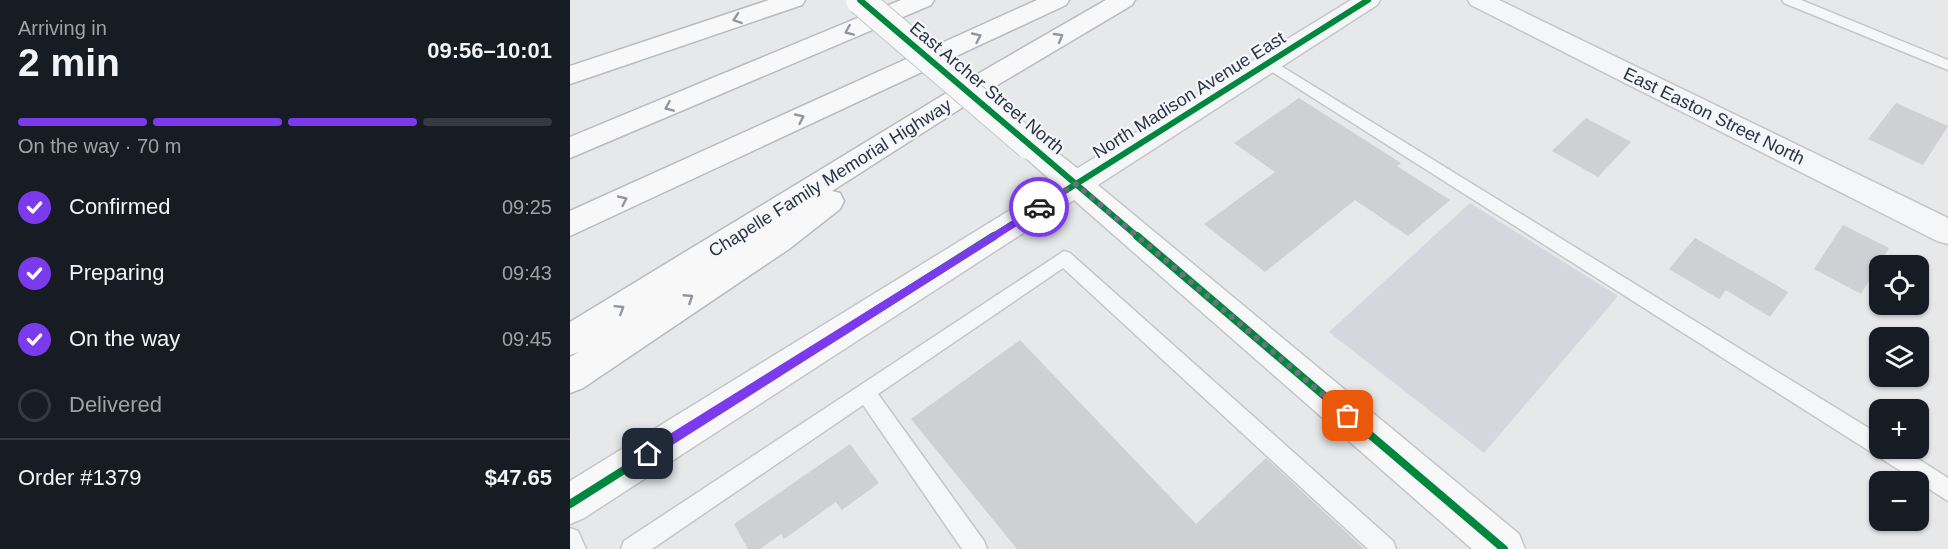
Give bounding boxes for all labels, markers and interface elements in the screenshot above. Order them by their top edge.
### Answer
one-way arrow [733,11,743,24]
text: Arriving in [18,17,107,39]
street label: East Archer Street North [906,18,1068,158]
one-way arrow [844,24,855,36]
street label: North Madison Avenue East [1089,27,1289,163]
one-way arrow [971,32,982,44]
one-way arrow [1053,33,1063,45]
text: 09:56–10:01 [427,38,552,63]
text: 2 min [18,41,120,84]
street label: East Easton Street North [1620,63,1808,169]
street label: Chapelle Family Memorial Highway [705,95,955,261]
one-way arrow [665,100,676,112]
one-way arrow [794,114,805,126]
text: On the way · 70 m [18,135,181,157]
courier [1009,177,1069,237]
icon: check [18,191,51,224]
icon: car [1023,191,1056,224]
text: Confirmed [69,194,170,219]
one-way arrow [617,195,628,207]
text: 09:25 [502,196,552,218]
map controls [1869,255,1929,531]
button: locate [1869,255,1929,315]
icon: check [18,257,51,290]
text: Preparing [69,260,164,285]
text: 09:43 [502,262,552,284]
one-way arrow [683,294,693,306]
one-way arrow [613,306,624,317]
icon: check [18,323,51,356]
text: On the way [69,326,180,351]
button: layers [1869,327,1929,387]
text: 09:45 [502,328,552,350]
pin [1322,390,1373,441]
text: Delivered [69,392,162,417]
icon: bag [1331,399,1364,432]
button: + [1869,399,1929,459]
pin [622,428,673,479]
icon: home [631,437,664,470]
text: Order #1379 [18,465,142,490]
text: $47.65 [485,465,552,490]
button: − [1869,471,1929,531]

